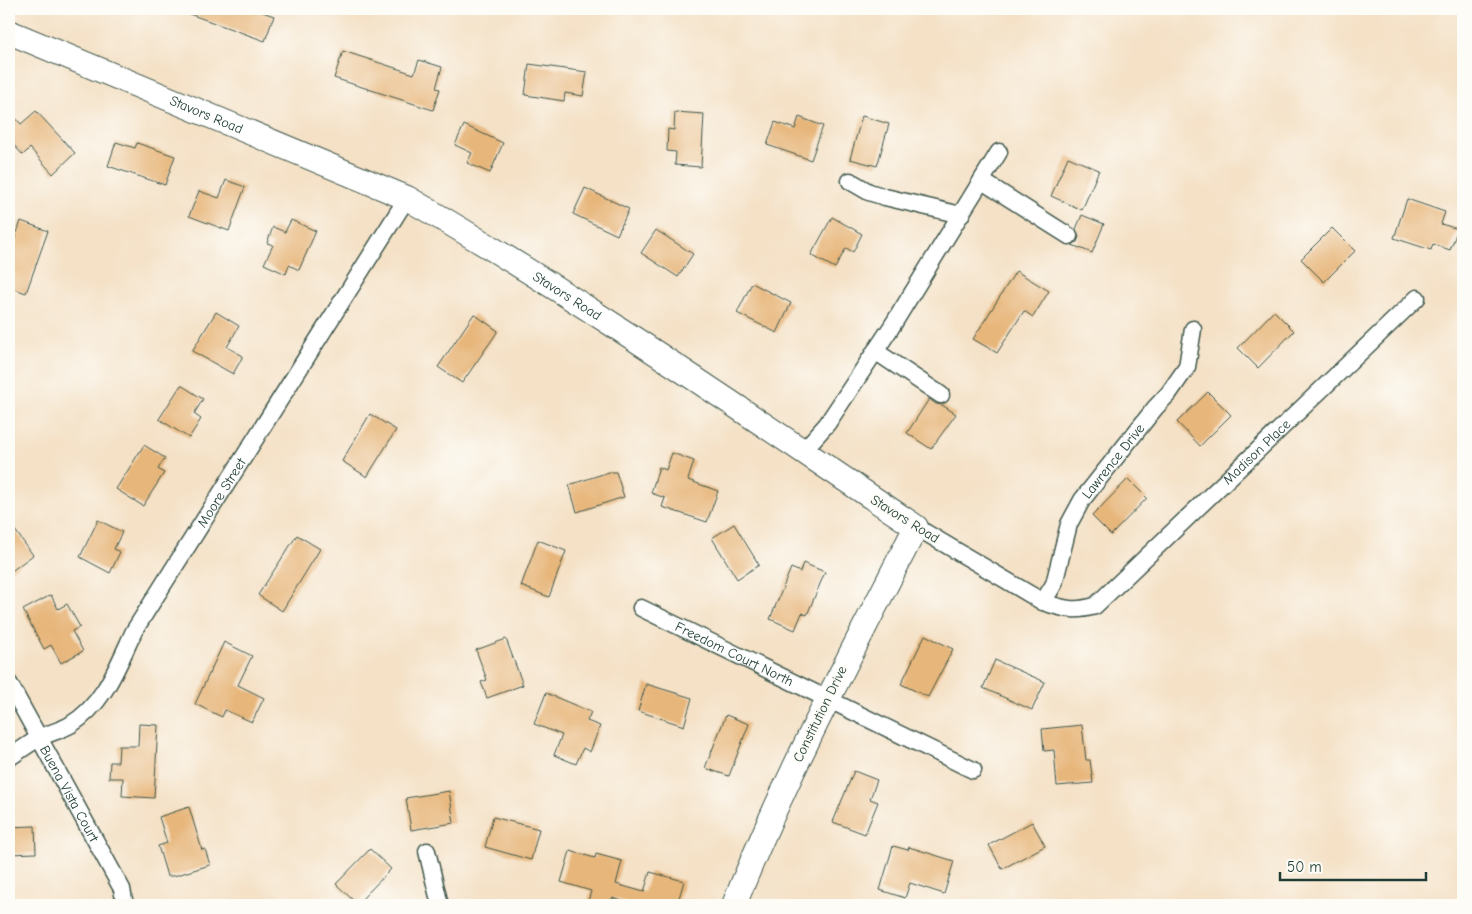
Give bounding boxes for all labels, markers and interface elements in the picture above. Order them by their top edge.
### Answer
street label: Stavors Road [167,92,246,137]
street label: Stavors Road [530,268,605,324]
street label: Madison Place [1219,415,1294,488]
street label: Lawrence Drive [1078,420,1148,502]
street label: Moore Street [193,454,250,530]
street label: Stavors Road [868,491,942,547]
street label: Freedom Court North [672,618,796,690]
street label: Constitution Drive [789,663,851,765]
street label: Buena Vista Court [36,742,103,845]
scale bar [1280,849,1426,881]
text: 50 m [1287,858,1322,876]

